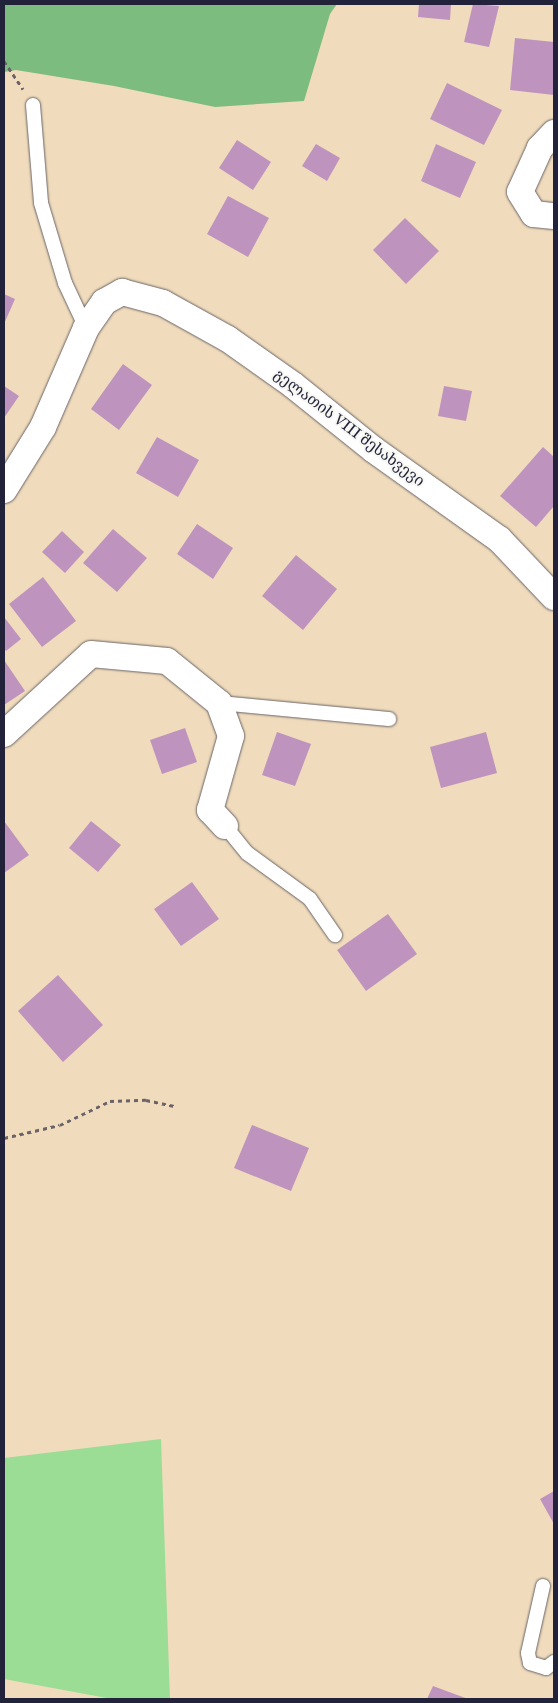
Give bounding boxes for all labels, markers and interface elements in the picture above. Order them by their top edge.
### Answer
street label: გელათის VIII შესახვევი [270,366,428,490]

